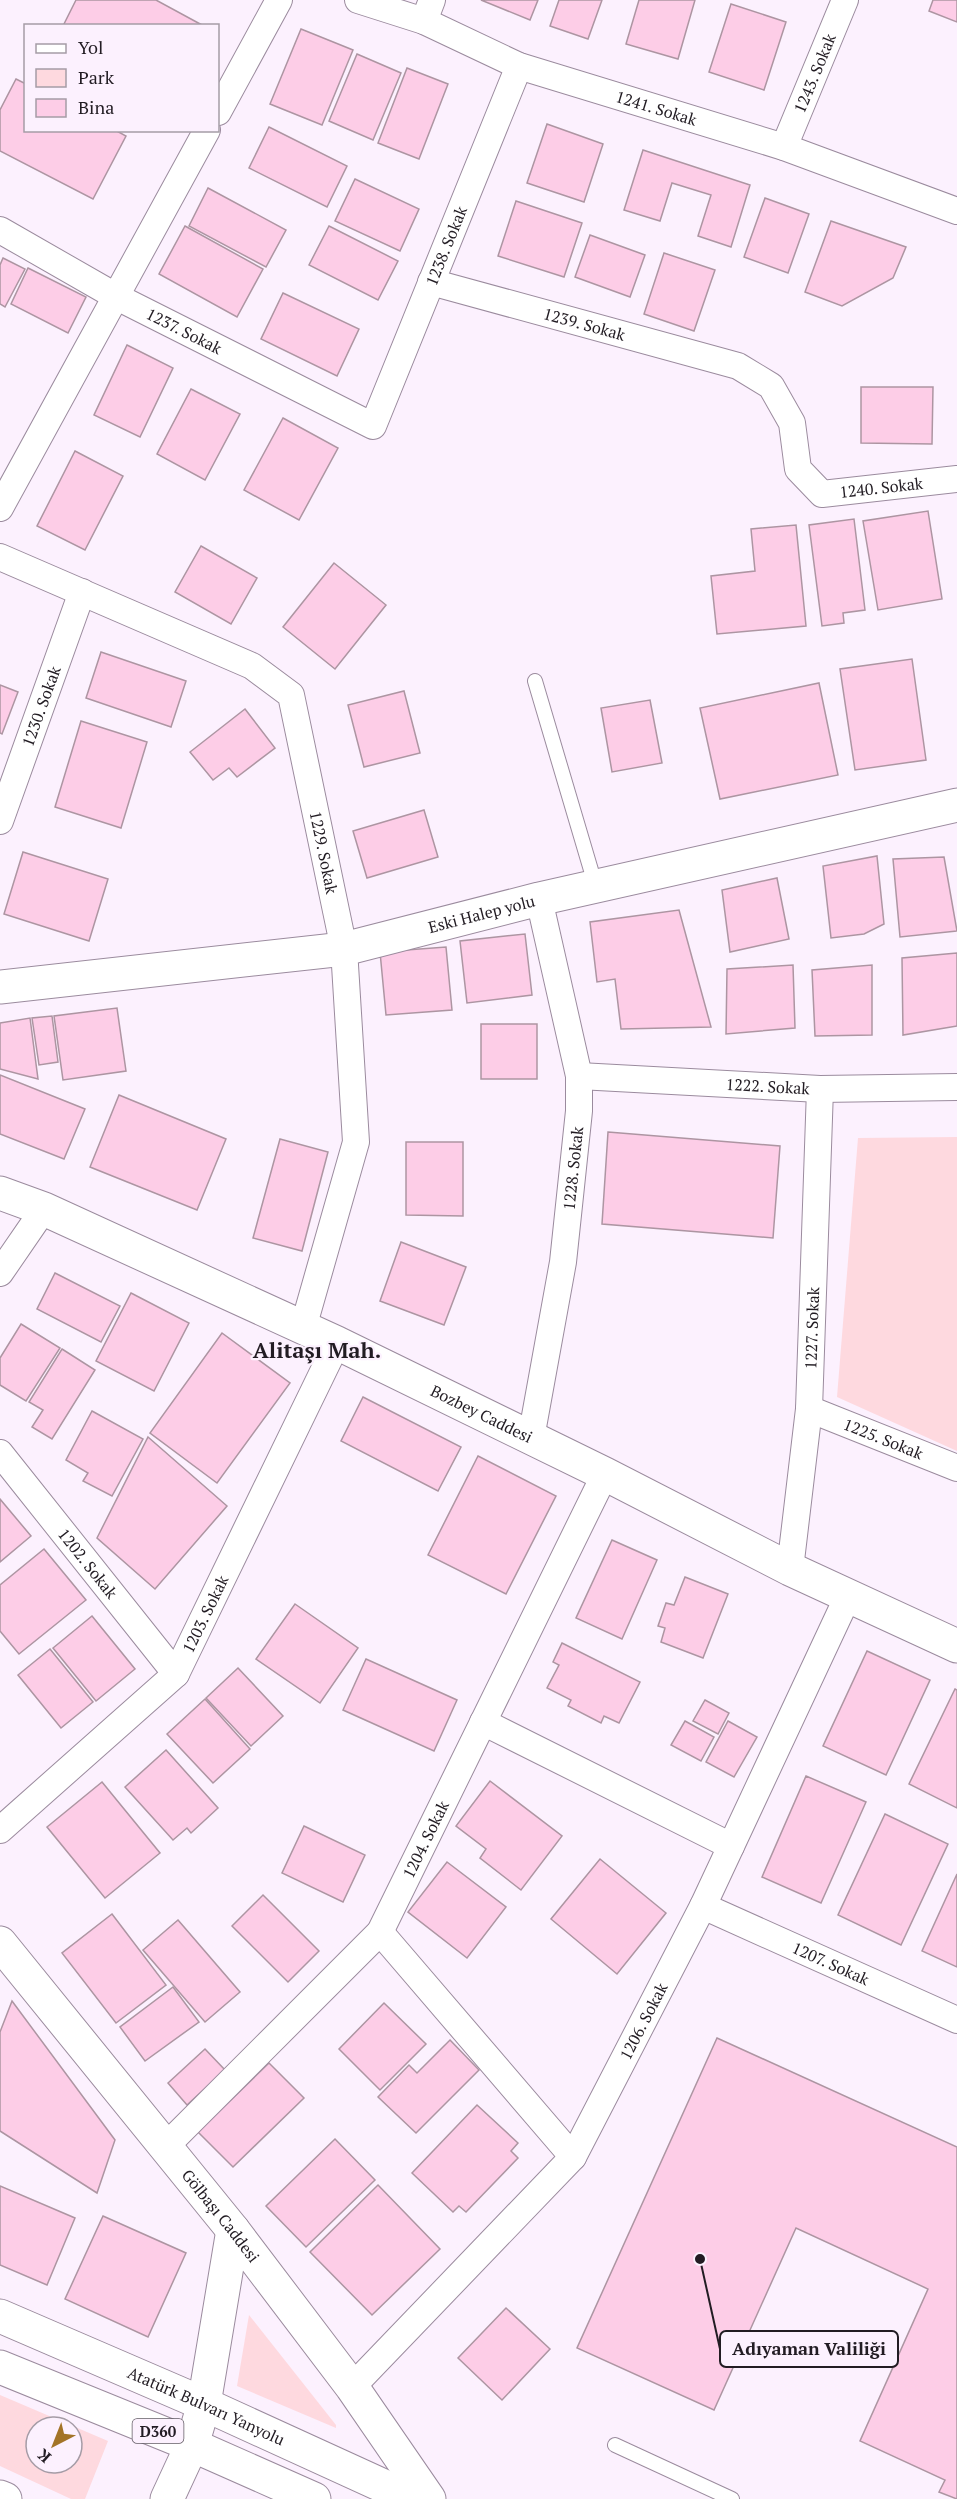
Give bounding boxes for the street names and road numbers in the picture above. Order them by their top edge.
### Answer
street label: 1243. Sokak [788,29,841,116]
street label: 1241. Sokak [613,85,700,131]
street label: 1238. Sokak [420,202,472,289]
street label: 1237. Sokak [142,302,226,360]
street label: 1239. Sokak [541,302,628,346]
street label: 1240. Sokak [838,472,925,503]
street label: 1230. Sokak [17,662,66,749]
street label: 1229. Sokak [305,809,343,896]
street label: Eski Halep yolu [426,889,537,938]
street label: 1222. Sokak [725,1073,811,1099]
street label: 1228. Sokak [558,1125,588,1211]
street label: 1227. Sokak [799,1286,824,1370]
street label: Bozbey Caddesi [427,1379,536,1448]
street label: 1225. Sokak [840,1413,927,1465]
street label: 1202. Sokak [53,1524,123,1604]
street label: 1203. Sokak [177,1571,234,1656]
street label: 1204. Sokak [397,1796,454,1882]
street label: 1207. Sokak [789,1936,873,1991]
street label: 1206. Sokak [614,1978,673,2063]
street label: Gölbaşı Caddesi [177,2165,265,2267]
street label: Atatürk Bulvarı Yanyolu [124,2361,288,2450]
road number: D360 [132,2419,184,2443]

